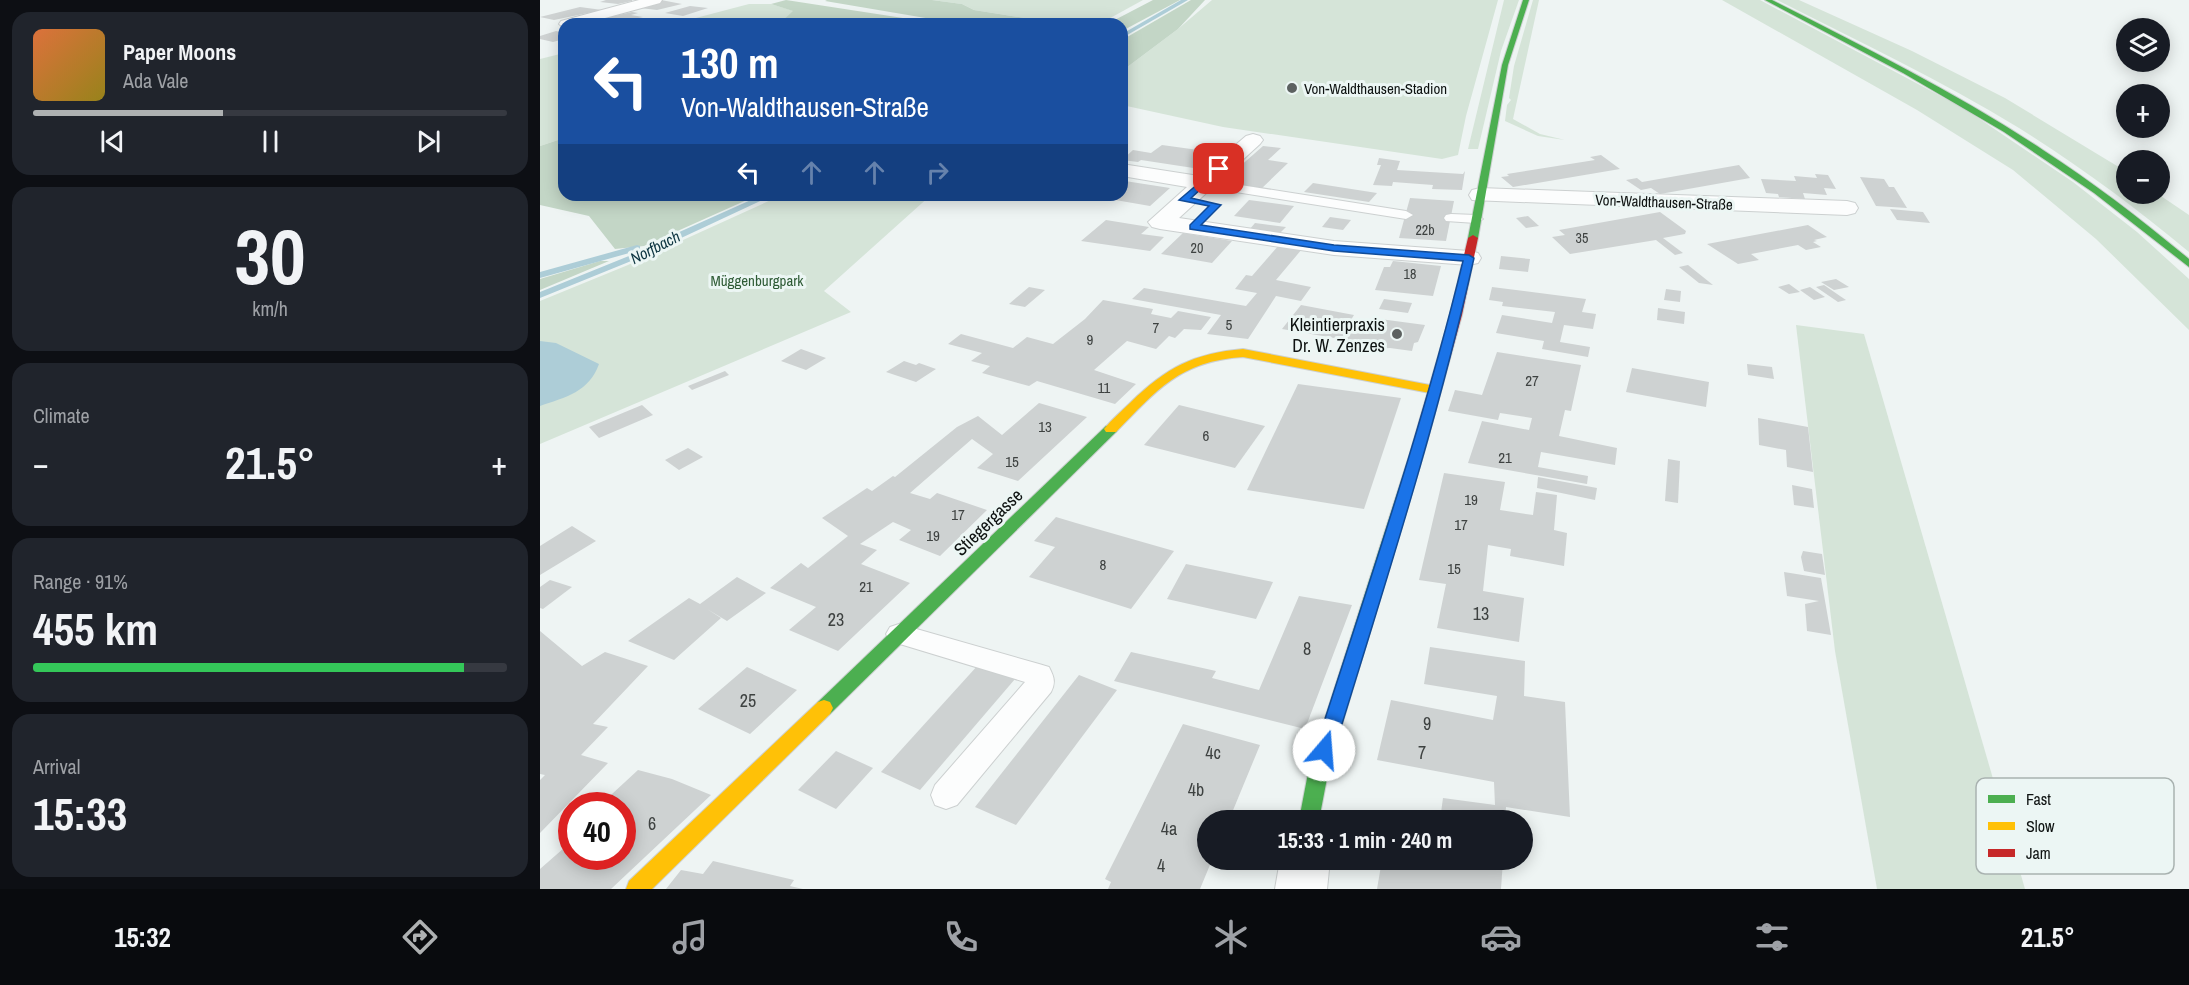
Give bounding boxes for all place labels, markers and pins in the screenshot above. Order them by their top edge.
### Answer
place label: Von-Waldthausen-Stadion [1304,78,1447,99]
marker: Von-Waldthausen-Stadion [1285,81,1299,95]
pin [1193,143,1244,194]
place label: Kleintierpraxis Dr. W. Zenzes [1290,312,1385,358]
marker: Kleintierpraxis Dr. W. Zenzes [1390,327,1404,341]

